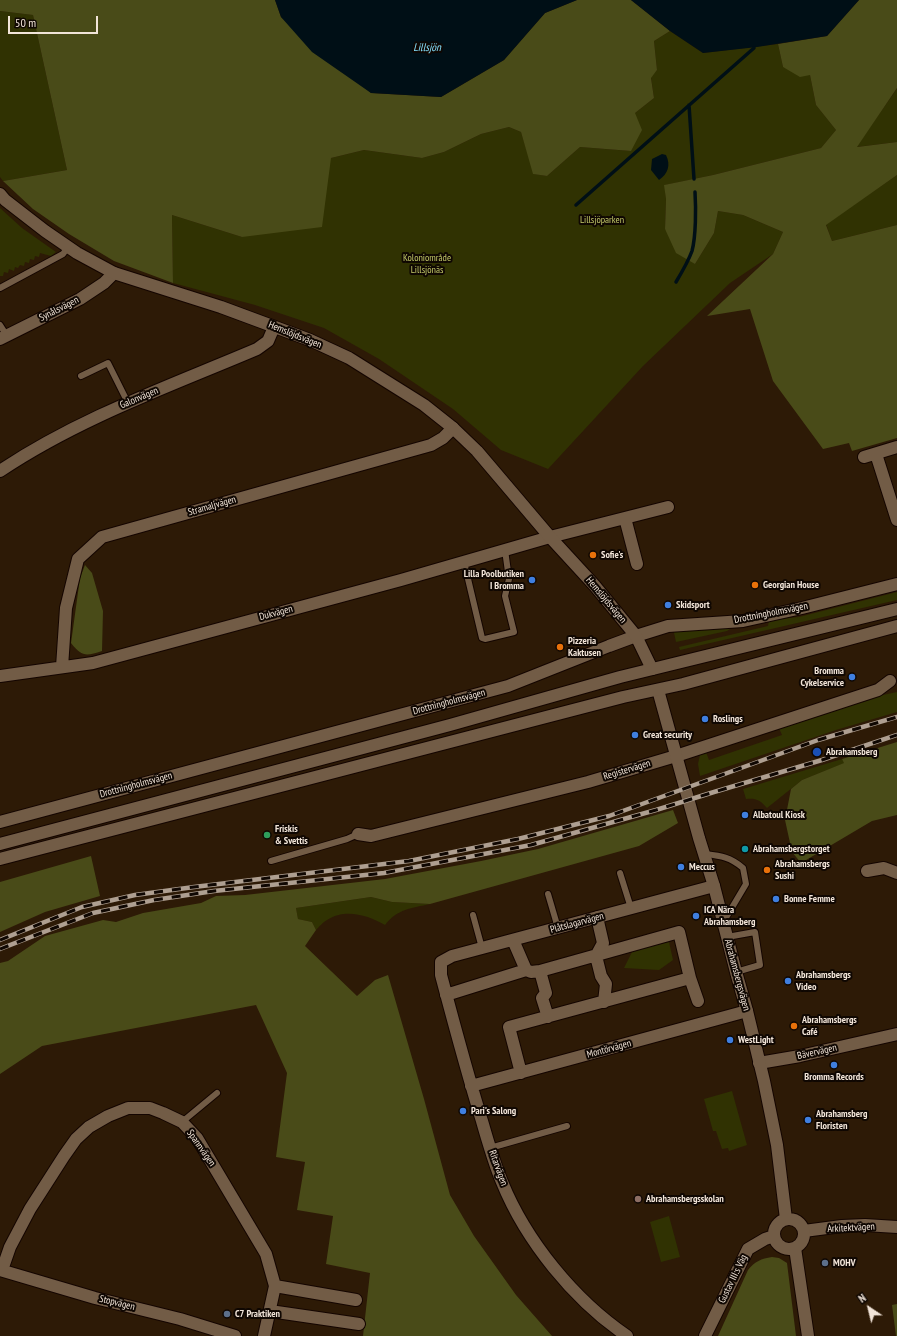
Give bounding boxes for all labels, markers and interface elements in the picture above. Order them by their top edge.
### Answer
scale bar [10,8,100,34]
text: 50 m [15,15,36,30]
water label: Lillsjön [413,41,441,55]
park label: Lillsjöparken [580,214,624,226]
park label: Koloniområde Lillsjönäs [403,252,451,276]
street label: Synålsvägen [37,294,81,324]
street label: Hemslöjdsvägen [267,319,323,351]
street label: Galonvägen [118,385,160,411]
street label: Stramaljvägen [187,493,237,519]
place label: Sofie's [601,549,623,561]
marker: Sofie's [588,550,598,560]
place label: Lilla Poolbutiken I Bromma [464,568,524,592]
street label: Hemslöjdsvägen [583,574,629,626]
marker: Lilla Poolbutiken I Bromma [527,575,537,585]
place label: Georgian House [763,579,819,591]
marker: Georgian House [750,580,760,590]
place label: Skidsport [676,599,710,611]
marker: Skidsport [663,600,673,610]
street label: Drottningholmsvägen [733,600,809,626]
street label: Dukvägen [258,603,294,623]
place label: Pizzeria Kaktusen [568,635,601,658]
marker: Pizzeria Kaktusen [555,642,565,652]
place label: Bromma Cykelservice [801,665,844,688]
marker: Bromma Cykelservice [847,672,857,682]
street label: Drottningholmsvägen [411,687,487,717]
place label: Roslings [713,713,743,725]
marker: Roslings [700,714,710,724]
place label: Great security [643,729,692,741]
marker: Great security [630,730,640,740]
marker: Abrahamsberg [811,746,823,758]
place label: Abrahamsberg [826,746,877,758]
street label: Registervägen [602,757,652,783]
street label: Drottningholmsvägen [98,770,174,800]
place label: Albatoul Kiosk [753,809,805,821]
marker: Albatoul Kiosk [740,810,750,820]
place label: Friskis & Svettis [275,823,308,846]
marker: Friskis & Svettis [262,830,272,840]
place label: Abrahamsbergstorget [753,843,830,855]
marker: Abrahamsbergstorget [740,844,750,854]
place label: Abrahamsbergs Sushi [775,858,830,882]
place label: Meccus [689,861,715,873]
marker: Meccus [676,862,686,872]
marker: Abrahamsbergs Sushi [762,865,772,875]
place label: Bonne Femme [784,893,835,905]
marker: Bonne Femme [771,894,781,904]
place label: ICA Nära Abrahamsberg [704,904,755,928]
street label: Plåtslagarvägen [549,910,605,936]
marker: ICA Nära Abrahamsberg [691,911,701,921]
street label: Abrahamsbergsvägen [722,938,752,1012]
place label: Abrahamsbergs Video [796,969,851,992]
marker: Abrahamsbergs Video [783,976,793,986]
place label: Abrahamsbergs Café [802,1014,857,1038]
marker: Abrahamsbergs Café [789,1021,799,1031]
place label: WestLight [738,1034,774,1046]
marker: WestLight [725,1035,735,1045]
street label: Montörvägen [585,1037,633,1061]
street label: Bävervägen [796,1042,838,1062]
marker: Bromma Records [829,1060,839,1070]
place label: Bromma Records [804,1071,864,1083]
place label: Pari's Salong [471,1105,516,1117]
marker: Pari's Salong [458,1106,468,1116]
place label: Abrahamsberg Floristen [816,1108,867,1132]
marker: Abrahamsberg Floristen [803,1115,813,1125]
street label: Spannvägen [184,1127,218,1169]
street label: Ritarvägen [486,1148,510,1188]
place label: Abrahamsbergsskolan [646,1193,724,1205]
marker: Abrahamsbergsskolan [633,1194,643,1204]
street label: Arkitektvägen [827,1221,875,1235]
street label: Gustav III:s Väg [716,1253,750,1305]
place label: MOHV [833,1257,856,1269]
marker: MOHV [820,1258,830,1268]
north arrow [849,1288,889,1328]
text: N [856,1291,869,1306]
street label: Stopvägen [98,1293,136,1313]
place label: C7 Praktiken [235,1308,280,1320]
marker: C7 Praktiken [222,1309,232,1319]

